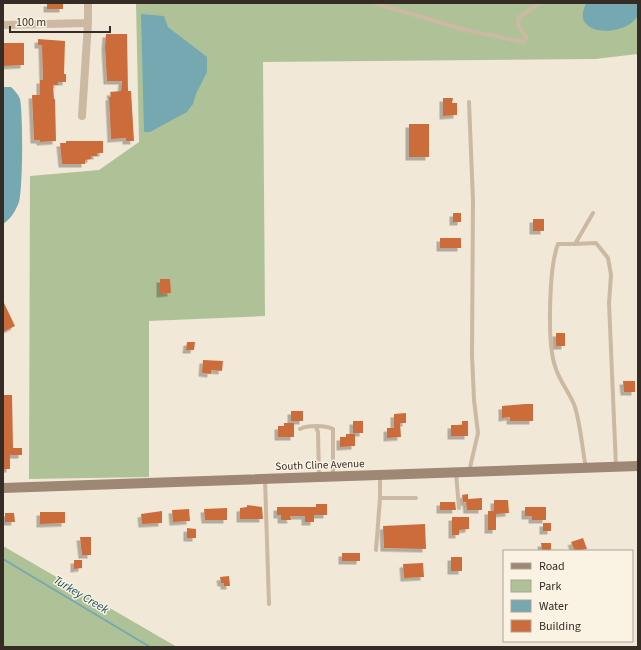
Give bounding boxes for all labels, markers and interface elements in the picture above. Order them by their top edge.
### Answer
scale bar [10,8,110,34]
text: 100 m [16,14,46,31]
street label: South Cline Avenue [275,456,365,474]
legend [503,550,633,642]
text: Road [539,558,565,575]
water label: Turkey Creek [50,572,112,618]
text: Park [539,578,561,595]
text: Water [539,598,569,615]
text: Building [539,618,581,635]

